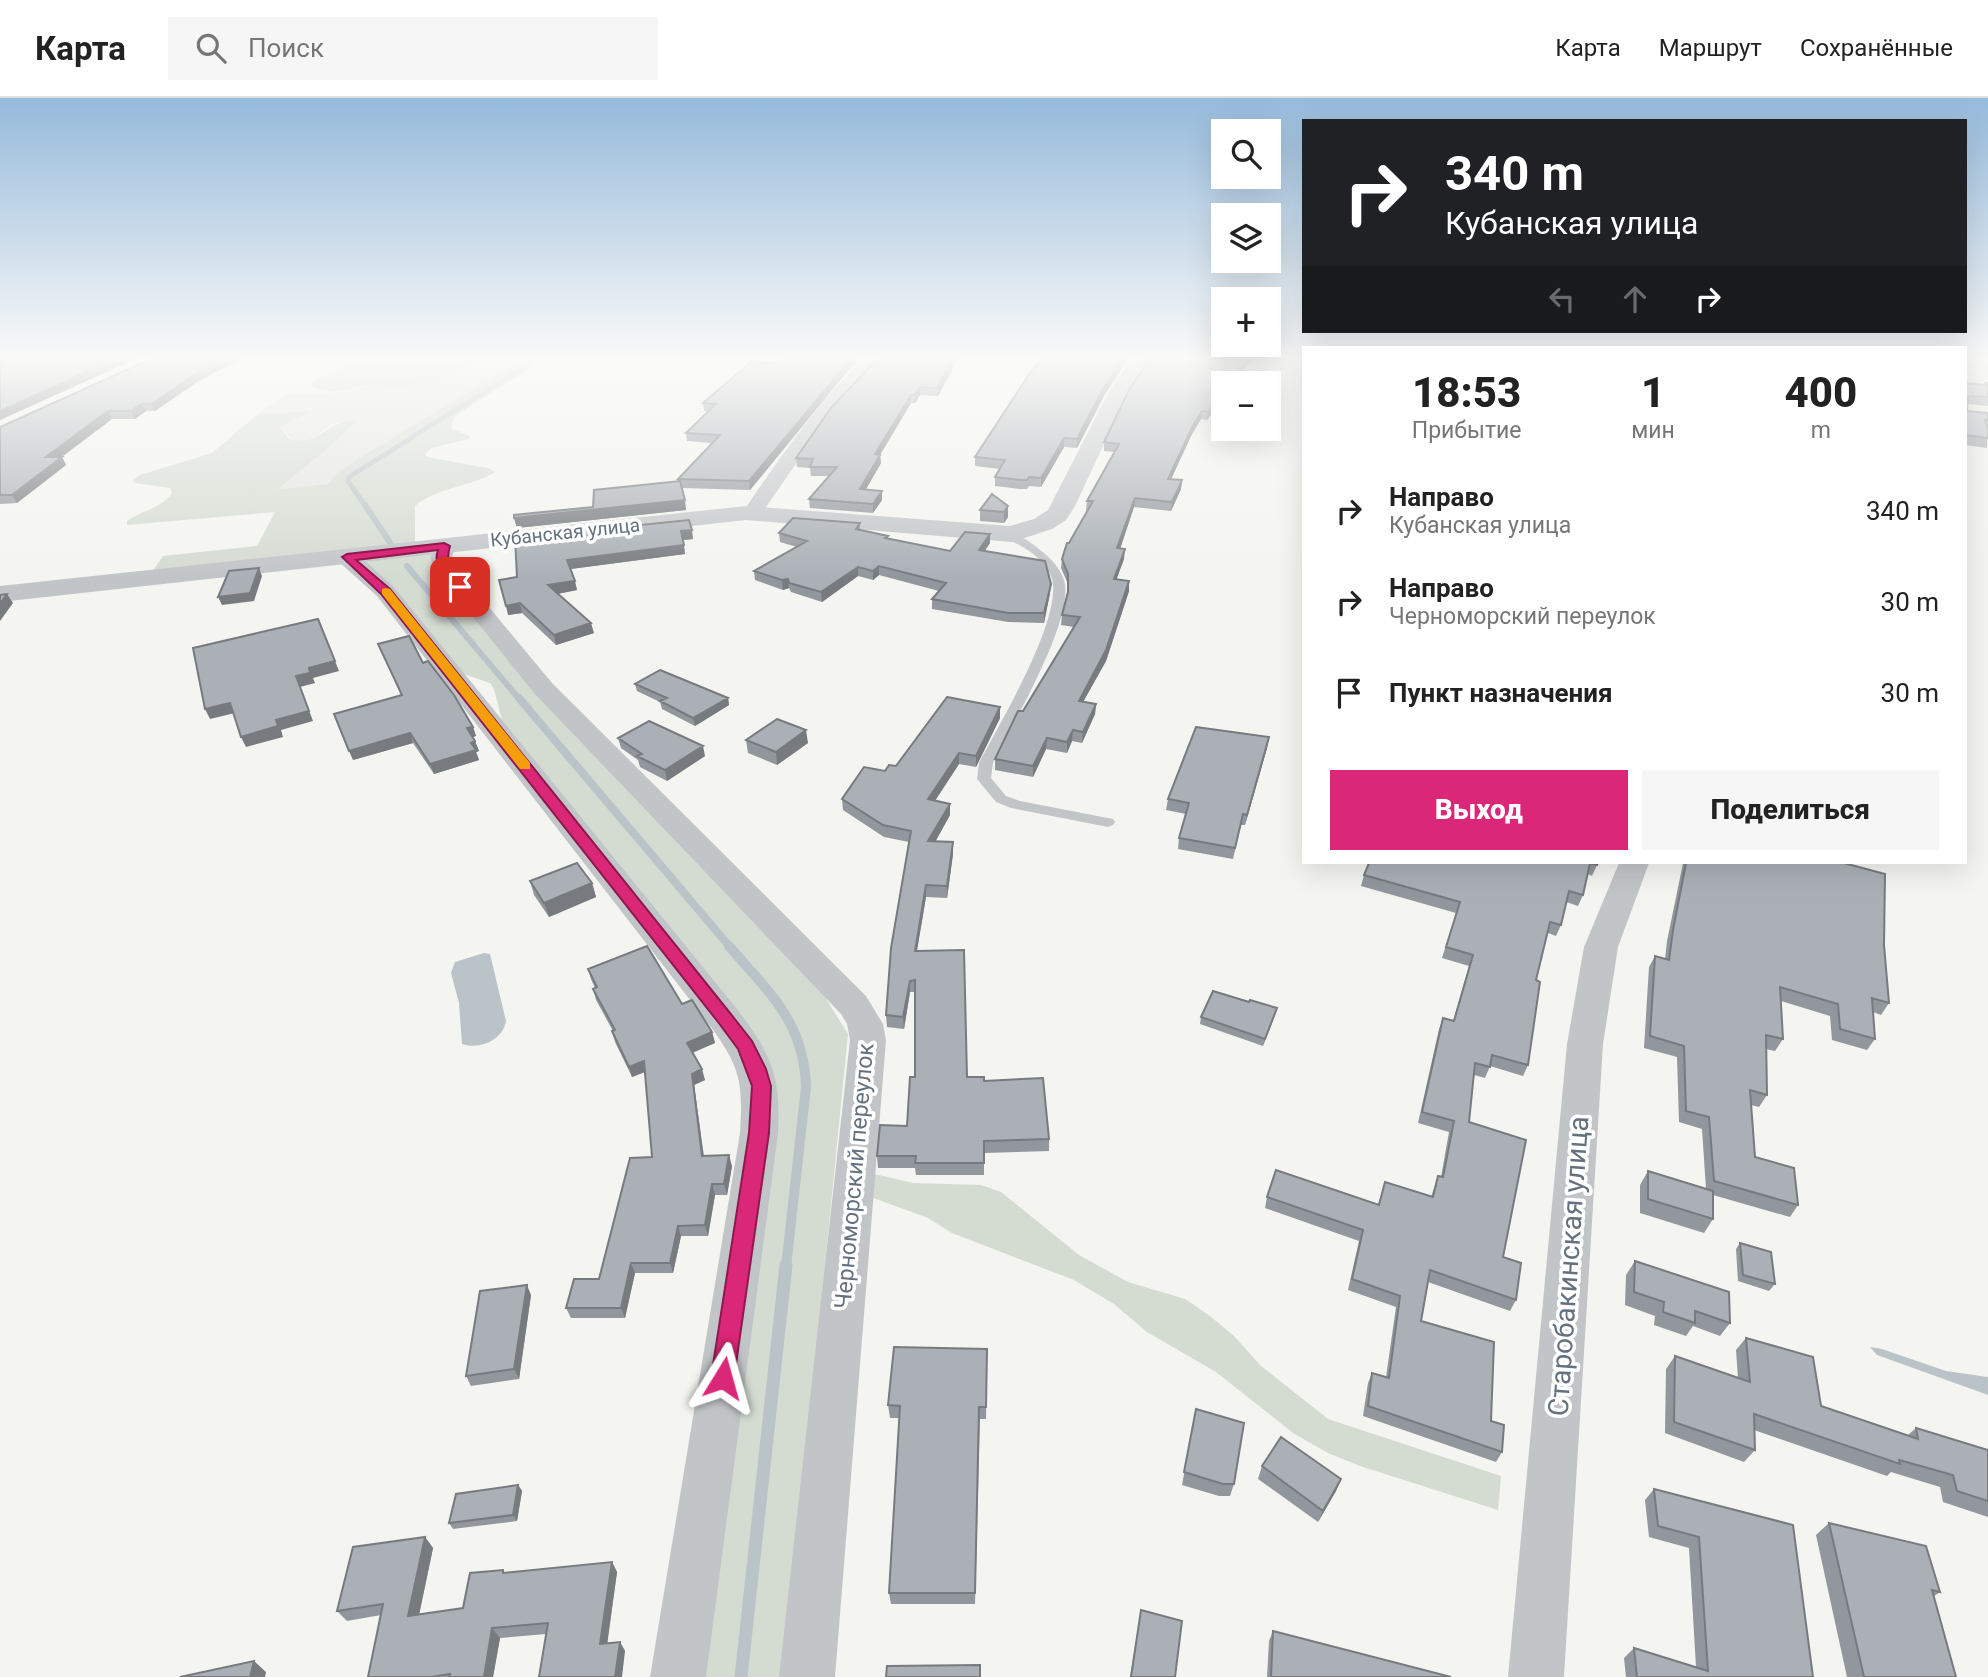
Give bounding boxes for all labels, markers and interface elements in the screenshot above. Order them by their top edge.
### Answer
search box [168,17,658,80]
text: Карта [35,29,126,68]
icon: search [192,29,230,67]
text: Поиск [248,33,324,63]
text: Карта [1555,34,1621,62]
text: Маршрут [1659,34,1762,62]
text: Сохранённые [1800,34,1953,62]
map controls [1211,119,1281,441]
button: search [1211,119,1281,189]
text: 340 m [1445,145,1584,202]
icon: right [1330,147,1421,238]
button: layers [1211,203,1281,273]
text: Кубанская улица [1445,204,1698,242]
icon: left [1543,280,1581,318]
icon: ahead [1616,280,1654,318]
icon: right [1689,280,1727,318]
button: + [1211,287,1281,357]
text: 18:53 [1412,368,1521,417]
text: 1 [1641,368,1665,417]
text: 400 [1785,368,1857,417]
button: − [1211,371,1281,441]
text: Прибытие [1412,417,1521,444]
text: мин [1631,417,1675,444]
text: m [1811,417,1831,444]
text: Направо [1389,482,1494,512]
icon: right [1330,492,1368,530]
text: 340 m [1866,496,1939,526]
text: Кубанская улица [1389,512,1571,539]
street label: Кубанская улица [489,513,641,552]
pin [430,557,490,617]
icon: arrive [441,568,479,606]
text: Направо [1389,573,1494,603]
icon: right [1330,583,1368,621]
text: 30 m [1881,587,1939,617]
text: Черноморский переулок [1389,603,1656,630]
icon: arrive [1330,674,1368,712]
text: Пункт назначения [1389,678,1613,708]
text: 30 m [1881,678,1939,708]
button: Выход [1330,770,1628,850]
button: Поделиться [1642,770,1939,850]
street label: Черноморский переулок [829,1041,880,1310]
street label: Старобакинская улица [1542,1115,1595,1417]
position arrow [686,1341,760,1415]

